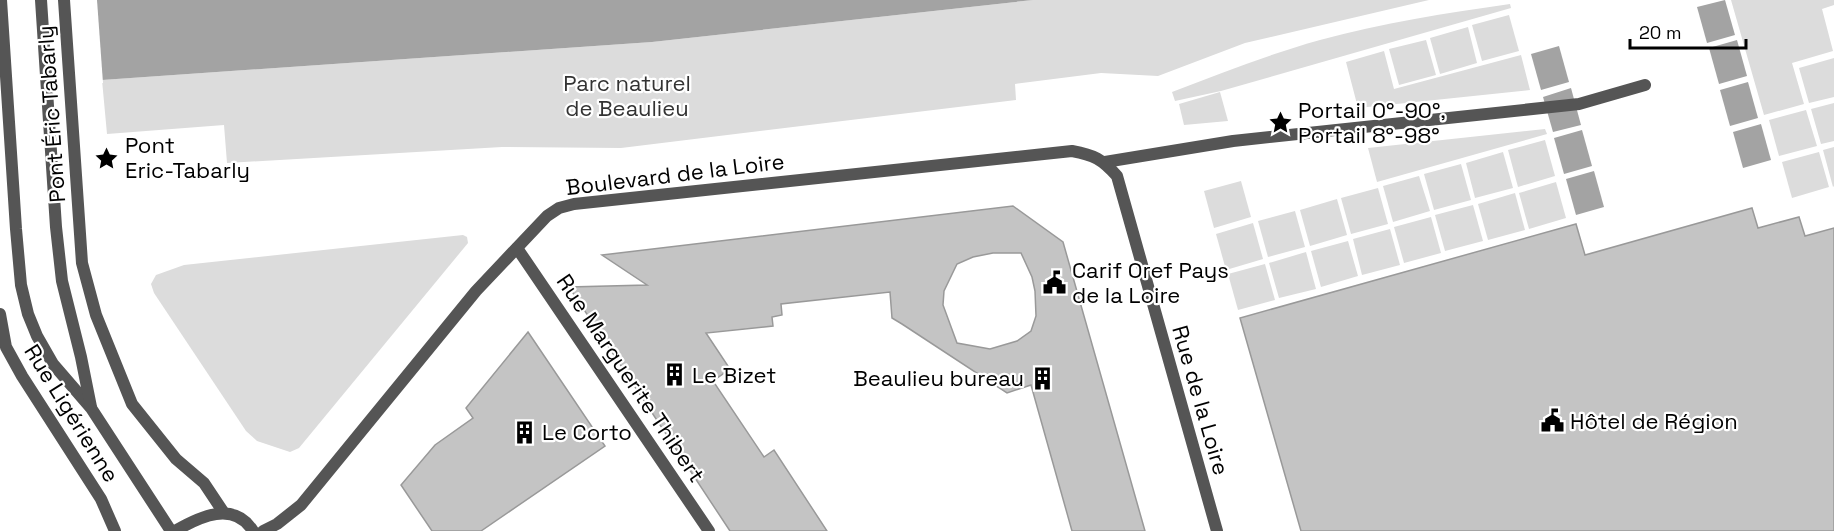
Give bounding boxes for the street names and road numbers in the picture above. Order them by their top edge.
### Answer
street label: Pont Éric Tabarly [31,25,71,203]
street label: Boulevard de la Loire [564,147,786,201]
street label: Rue Marguerite Thibert [551,269,711,487]
street label: Rue de la Loire [1166,322,1236,478]
street label: Rue Ligérienne [18,339,126,487]

